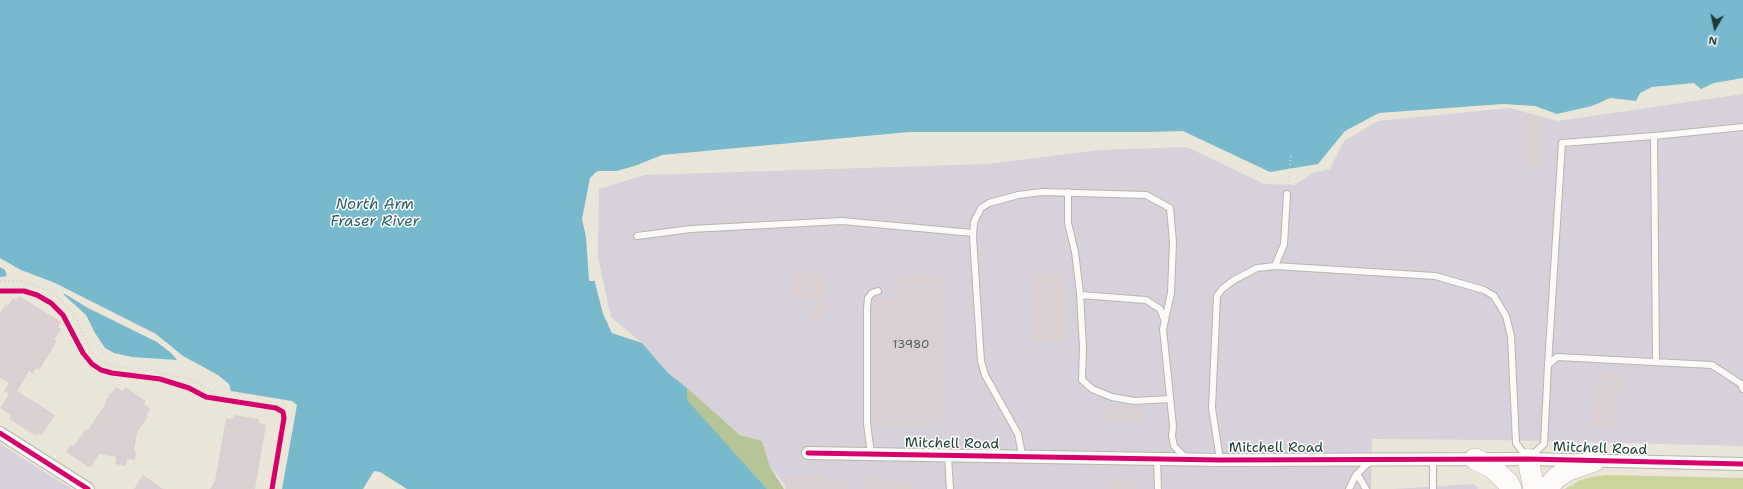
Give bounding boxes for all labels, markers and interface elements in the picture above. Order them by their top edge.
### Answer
north arrow [1695,8,1735,48]
text: N [1708,32,1719,48]
water label: North Arm Fraser River [330,196,420,231]
house number: 13980 [893,338,929,352]
street label: Mitchell Road [905,435,999,453]
street label: Mitchell Road [1553,439,1647,459]
street label: Mitchell Road [1229,440,1323,456]

